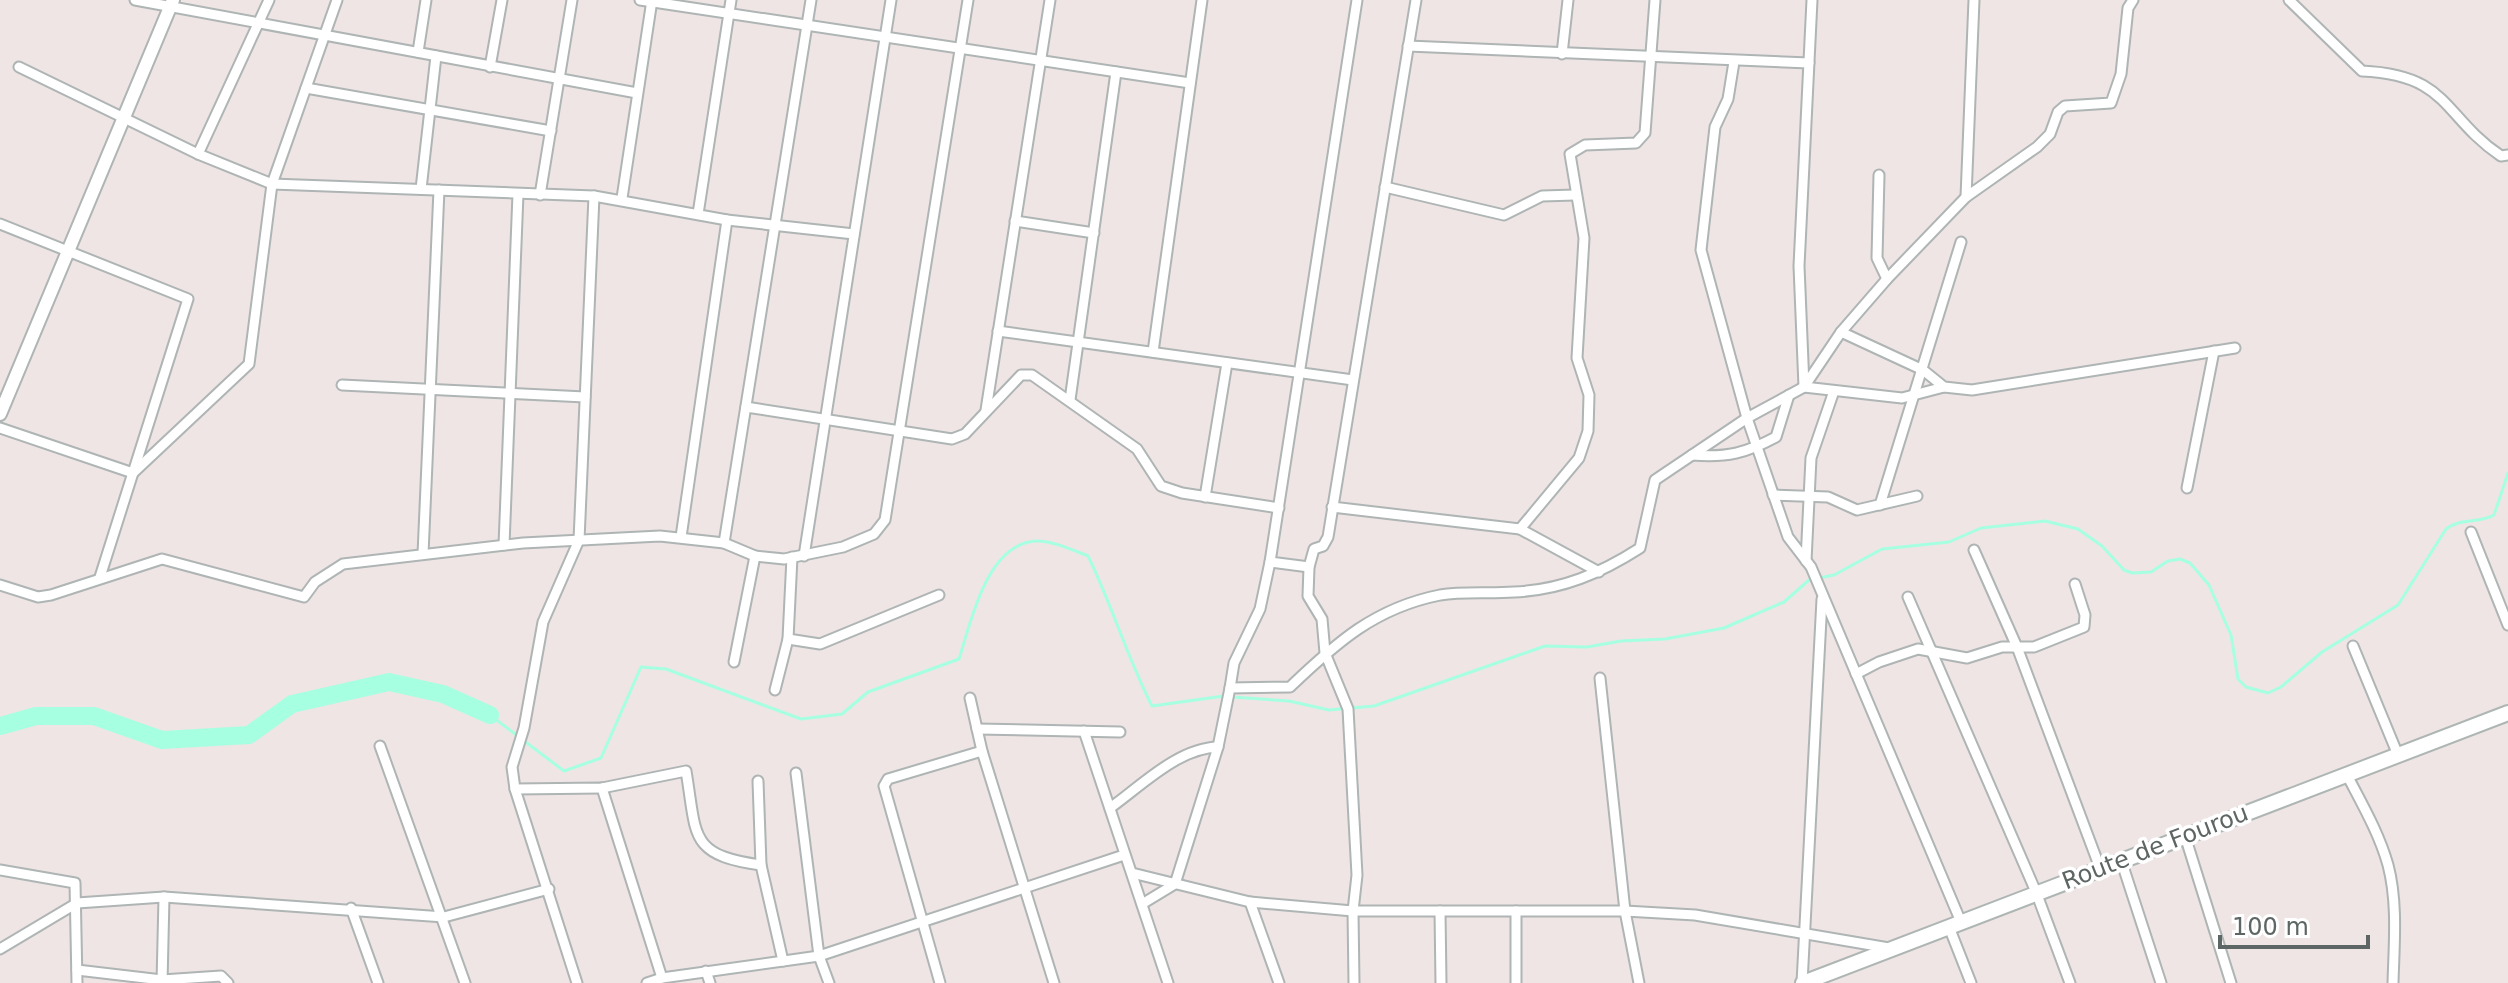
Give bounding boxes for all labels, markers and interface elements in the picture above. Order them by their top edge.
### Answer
street label: Route de Fourou [2058,799,2252,895]
scale bar [2220,899,2368,949]
text: 100 m [2232,913,2309,941]

